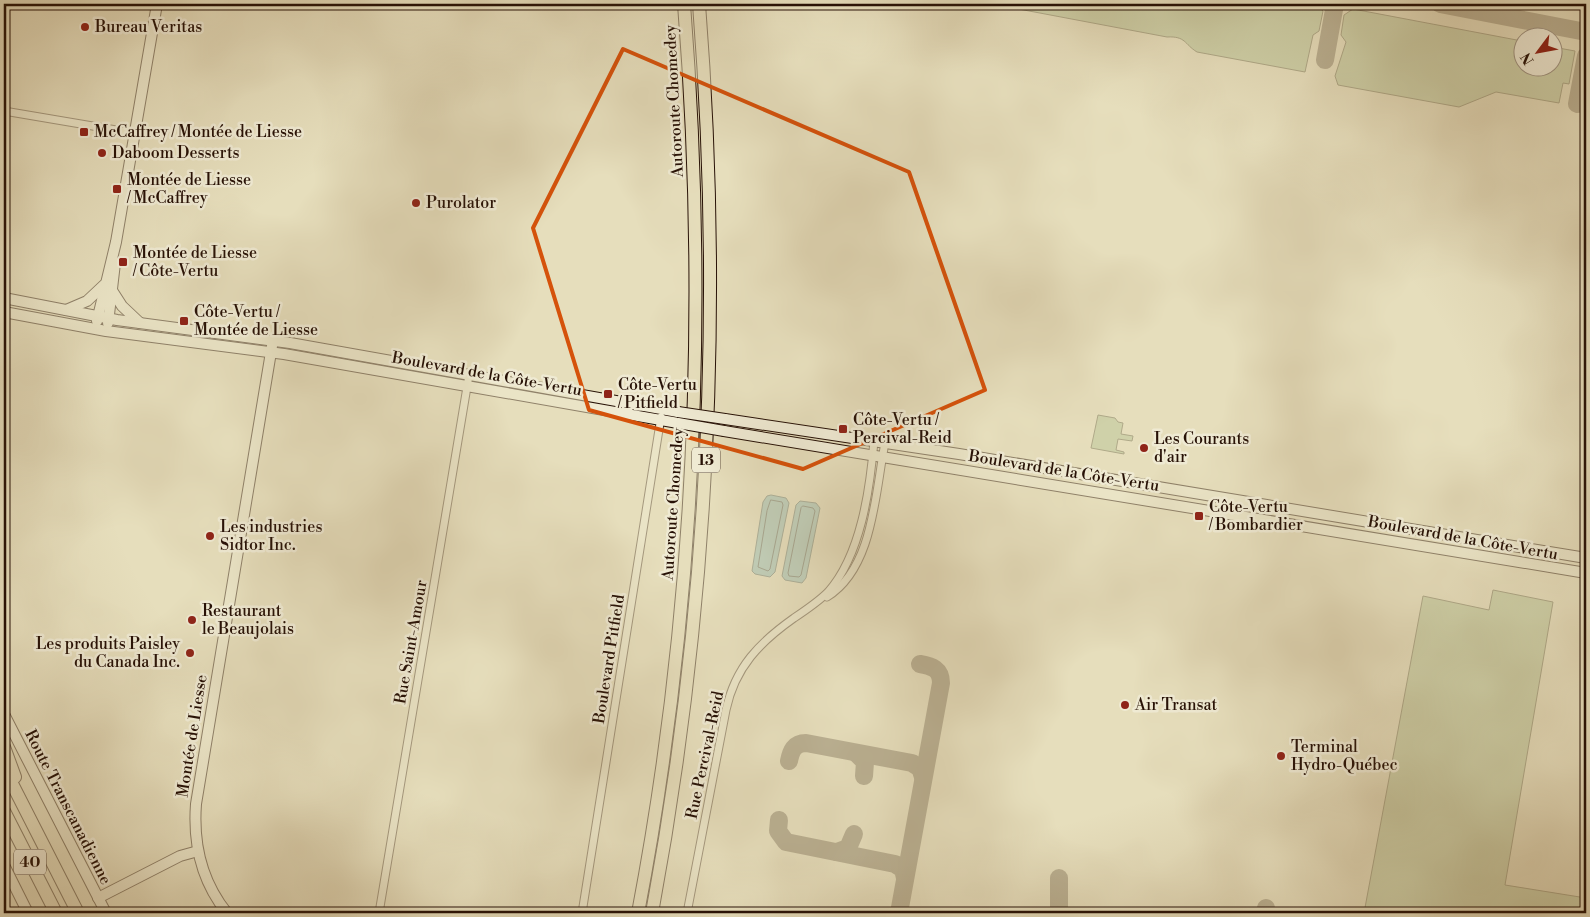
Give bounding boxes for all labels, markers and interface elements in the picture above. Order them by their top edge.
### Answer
place label: Bureau Veritas [94,17,202,37]
marker: Bureau Veritas [79,21,91,33]
street label: Autoroute Chomedey [660,24,688,179]
north arrow [1512,28,1562,78]
text: N [1517,49,1538,68]
place label: McCaffrey / Montée de Liesse [94,122,302,142]
marker: McCaffrey / Montée de Liesse [78,126,90,138]
place label: Daboom Desserts [112,143,240,163]
marker: Daboom Desserts [96,147,108,159]
place label: Montée de Liesse / McCaffrey [126,170,251,208]
marker: Montée de Liesse / McCaffrey [111,183,123,195]
place label: Purolator [426,193,496,213]
marker: Purolator [410,197,422,209]
place label: Montée de Liesse / Côte-Vertu [132,243,257,281]
marker: Montée de Liesse / Côte-Vertu [117,256,129,268]
place label: Côte-Vertu / Montée de Liesse [194,302,318,340]
marker: Côte-Vertu / Montée de Liesse [178,315,190,327]
street label: Boulevard de la Côte-Vertu [389,347,584,401]
place label: Côte-Vertu / Pitfield [617,375,697,413]
marker: Côte-Vertu / Pitfield [602,388,614,400]
place label: Côte-Vertu / Percival-Reid [853,410,952,448]
marker: Côte-Vertu / Percival-Reid [837,423,849,435]
street label: Autoroute Chomedey [658,427,688,582]
place label: Les Courants d'air [1154,429,1249,467]
marker: Les Courants d'air [1138,442,1150,454]
street label: Boulevard de la Côte-Vertu [966,446,1161,496]
road number: 13 [692,448,720,472]
place label: Côte-Vertu / Bombardier [1208,497,1303,535]
marker: Côte-Vertu / Bombardier [1193,510,1205,522]
street label: Boulevard de la Côte-Vertu [1365,511,1560,565]
place label: Les industries Sidtor Inc. [220,517,322,555]
marker: Les industries Sidtor Inc. [204,530,216,542]
street label: Rue Saint-Amour [390,578,432,706]
street label: Boulevard Pitfield [589,593,629,726]
place label: Restaurant le Beaujolais [202,601,294,639]
marker: Restaurant le Beaujolais [186,614,198,626]
place label: Les produits Paisley du Canada Inc. [36,634,180,672]
marker: Les produits Paisley du Canada Inc. [184,647,196,659]
street label: Montée de Liesse [172,673,212,799]
street label: Rue Percival-Reid [682,689,728,821]
place label: Air Transat [1134,695,1218,715]
marker: Air Transat [1119,699,1131,711]
street label: Route Transcanadienne [20,726,116,888]
place label: Terminal Hydro-Québec [1291,737,1398,775]
marker: Terminal Hydro-Québec [1275,750,1287,762]
road number: 40 [14,850,46,874]

